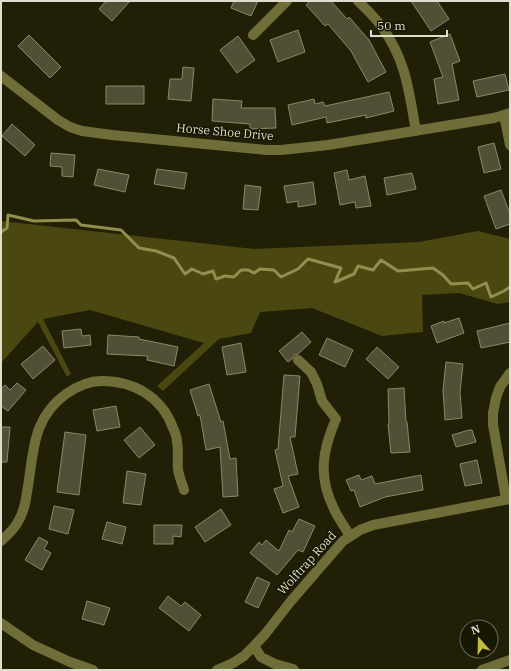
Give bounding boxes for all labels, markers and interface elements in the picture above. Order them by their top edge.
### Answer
scale bar [371,12,447,38]
text: 50 m [377,18,406,33]
street label: Horse Shoe Drive [176,120,274,143]
street label: Wolftrap Road [274,528,339,598]
north arrow [459,619,499,659]
text: N [469,621,482,638]

